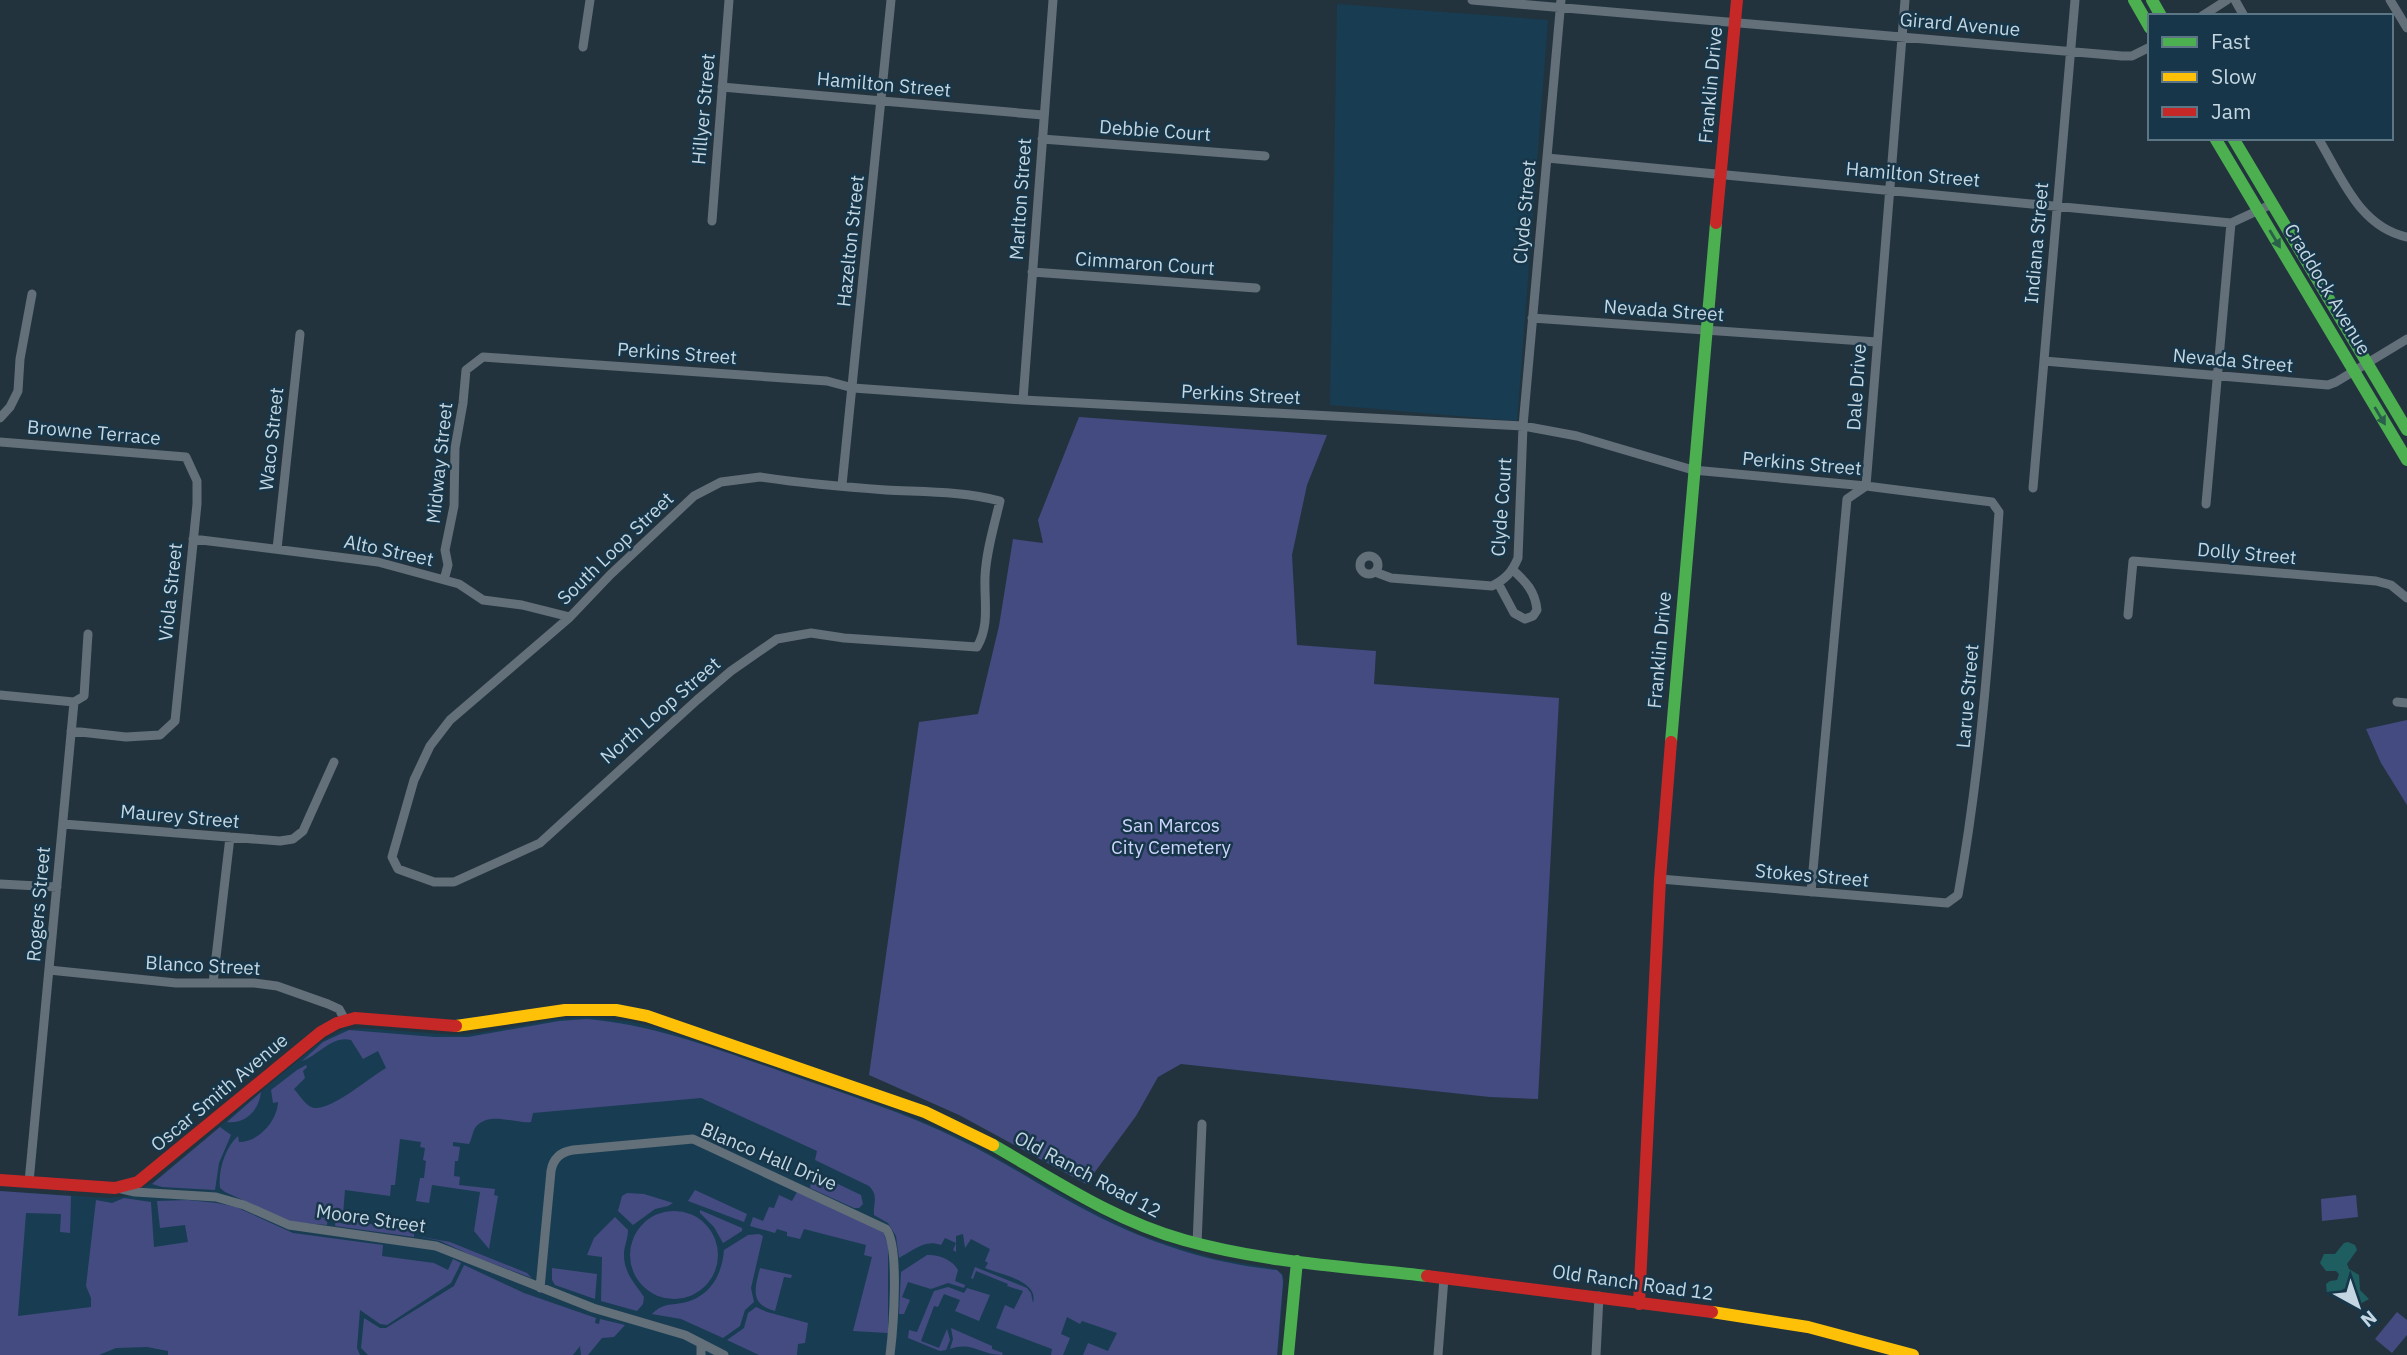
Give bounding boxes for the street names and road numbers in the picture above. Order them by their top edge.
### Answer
street label: Girard Avenue [1899,7,2021,41]
street label: Franklin Drive [1693,25,1727,145]
street label: Hillyer Street [686,52,720,166]
street label: Hamilton Street [816,66,952,102]
street label: Debbie Court [1098,114,1212,146]
street label: Marlton Street [1004,137,1036,261]
street label: Hamilton Street [1845,156,1981,192]
street label: Clyde Street [1508,159,1540,265]
street label: Hazelton Street [831,174,869,308]
street label: Indiana Street [2019,181,2053,305]
street label: Craddock Avenue [2279,219,2377,359]
street label: Cimmaron Court [1075,246,1215,280]
street label: Nevada Street [1603,294,1725,326]
street label: Perkins Street [616,337,738,369]
street label: Dale Drive [1841,343,1871,431]
street label: Nevada Street [2172,343,2294,377]
street label: Perkins Street [1180,379,1302,409]
street label: Waco Street [254,386,288,492]
street label: Midway Street [421,401,457,525]
street label: Browne Terrace [26,414,162,450]
street label: Perkins Street [1741,446,1863,480]
street label: Clyde Court [1486,457,1516,557]
street label: South Loop Street [552,486,678,610]
street label: Alto Street [342,529,436,571]
street label: Dolly Street [2196,537,2298,569]
street label: Viola Street [153,542,187,642]
street label: Franklin Drive [1642,590,1676,710]
street label: Larue Street [1950,643,1984,749]
street label: North Loop Street [595,651,725,769]
street label: Maurey Street [119,799,241,833]
street label: Rogers Street [21,845,55,963]
street label: Stokes Street [1754,858,1870,892]
street label: Blanco Street [145,950,261,980]
street label: Oscar Smith Avenue [146,1028,292,1156]
street label: Blanco Hall Drive [697,1117,841,1195]
street label: Old Ranch Road 12 [1010,1125,1166,1223]
street label: Moore Street [315,1198,427,1238]
street label: Old Ranch Road 12 [1551,1259,1715,1305]

